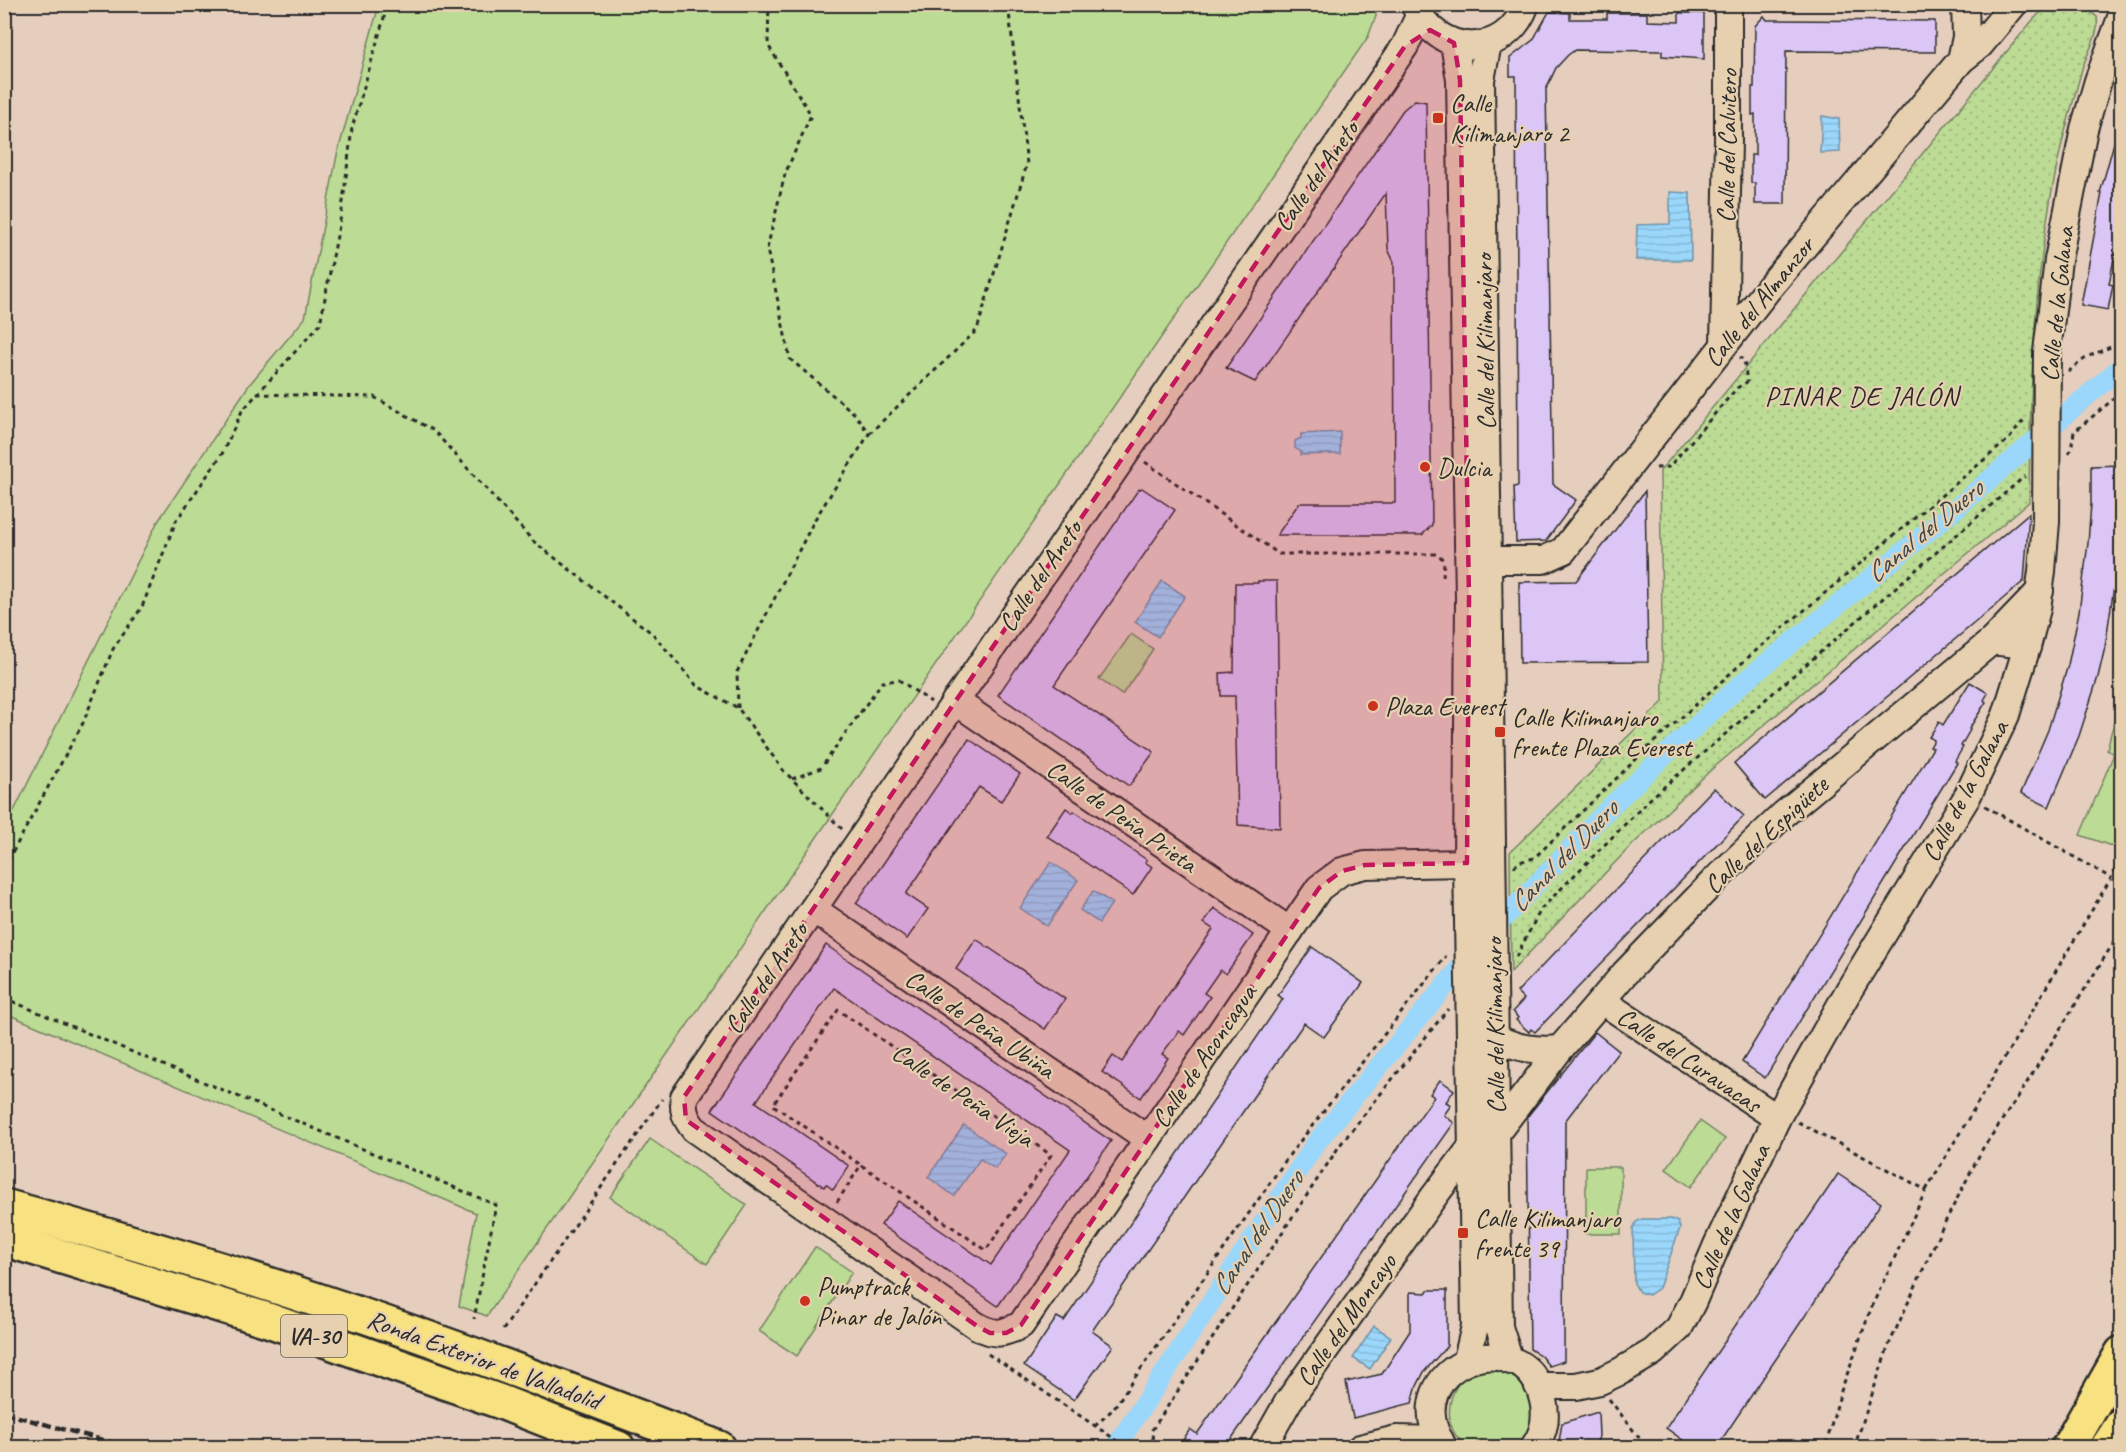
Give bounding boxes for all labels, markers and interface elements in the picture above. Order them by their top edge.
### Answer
street label: Calle del Calvitero [1709,67,1745,223]
place label: Calle Kilimanjaro 2 [1450,87,1571,150]
marker: Calle Kilimanjaro 2 [1431,111,1445,125]
street label: Calle del Aneto [1266,112,1368,238]
street label: Calle de la Galana [2032,223,2082,383]
street label: Calle del Almanzor [1696,228,1823,374]
street label: Calle del Kilimanjaro [1467,251,1503,430]
district label: PINAR DE JALÓN [1765,379,1962,413]
place label: Dulcia [1437,451,1493,484]
marker: Dulcia [1418,460,1432,474]
water label: Canal del Duero [1858,470,1992,590]
street label: Calle del Aneto [991,512,1091,638]
place label: Plaza Everest [1385,690,1507,723]
marker: Plaza Everest [1366,699,1380,713]
place label: Calle Kilimanjaro frente Plaza Everest [1512,701,1694,764]
street label: Calle de la Galana [1914,713,2017,867]
marker: Calle Kilimanjaro frente Plaza Everest [1493,725,1507,739]
street label: Calle de Peña Prieta [1040,752,1205,881]
street label: Calle del Espigüete [1697,768,1836,901]
water label: Canal del Duero [1501,790,1627,919]
street label: Calle del Aneto [717,914,817,1040]
street label: Calle del Kilimanjaro [1477,935,1513,1114]
street label: Calle de Peña Ubiña [899,962,1063,1087]
street label: Calle de Aconcagua [1144,977,1265,1134]
street label: Calle del Curavacas [1611,1000,1769,1121]
street label: Calle de Peña Vieja [886,1035,1042,1155]
street label: Calle de la Galana [1684,1138,1778,1295]
water label: Canal del Duero [1203,1161,1313,1302]
place label: Calle Kilimanjaro frente 39 [1475,1202,1622,1265]
marker: Calle Kilimanjaro frente 39 [1456,1226,1470,1240]
street label: Calle del Moncayo [1288,1246,1405,1393]
place label: Pumptrack Pinar de Jalón [817,1270,943,1333]
marker: Pumptrack Pinar de Jalón [798,1294,812,1308]
street label: Ronda Exterior de Valladolid [363,1302,609,1419]
road number: VA-30 [281,1315,347,1357]

